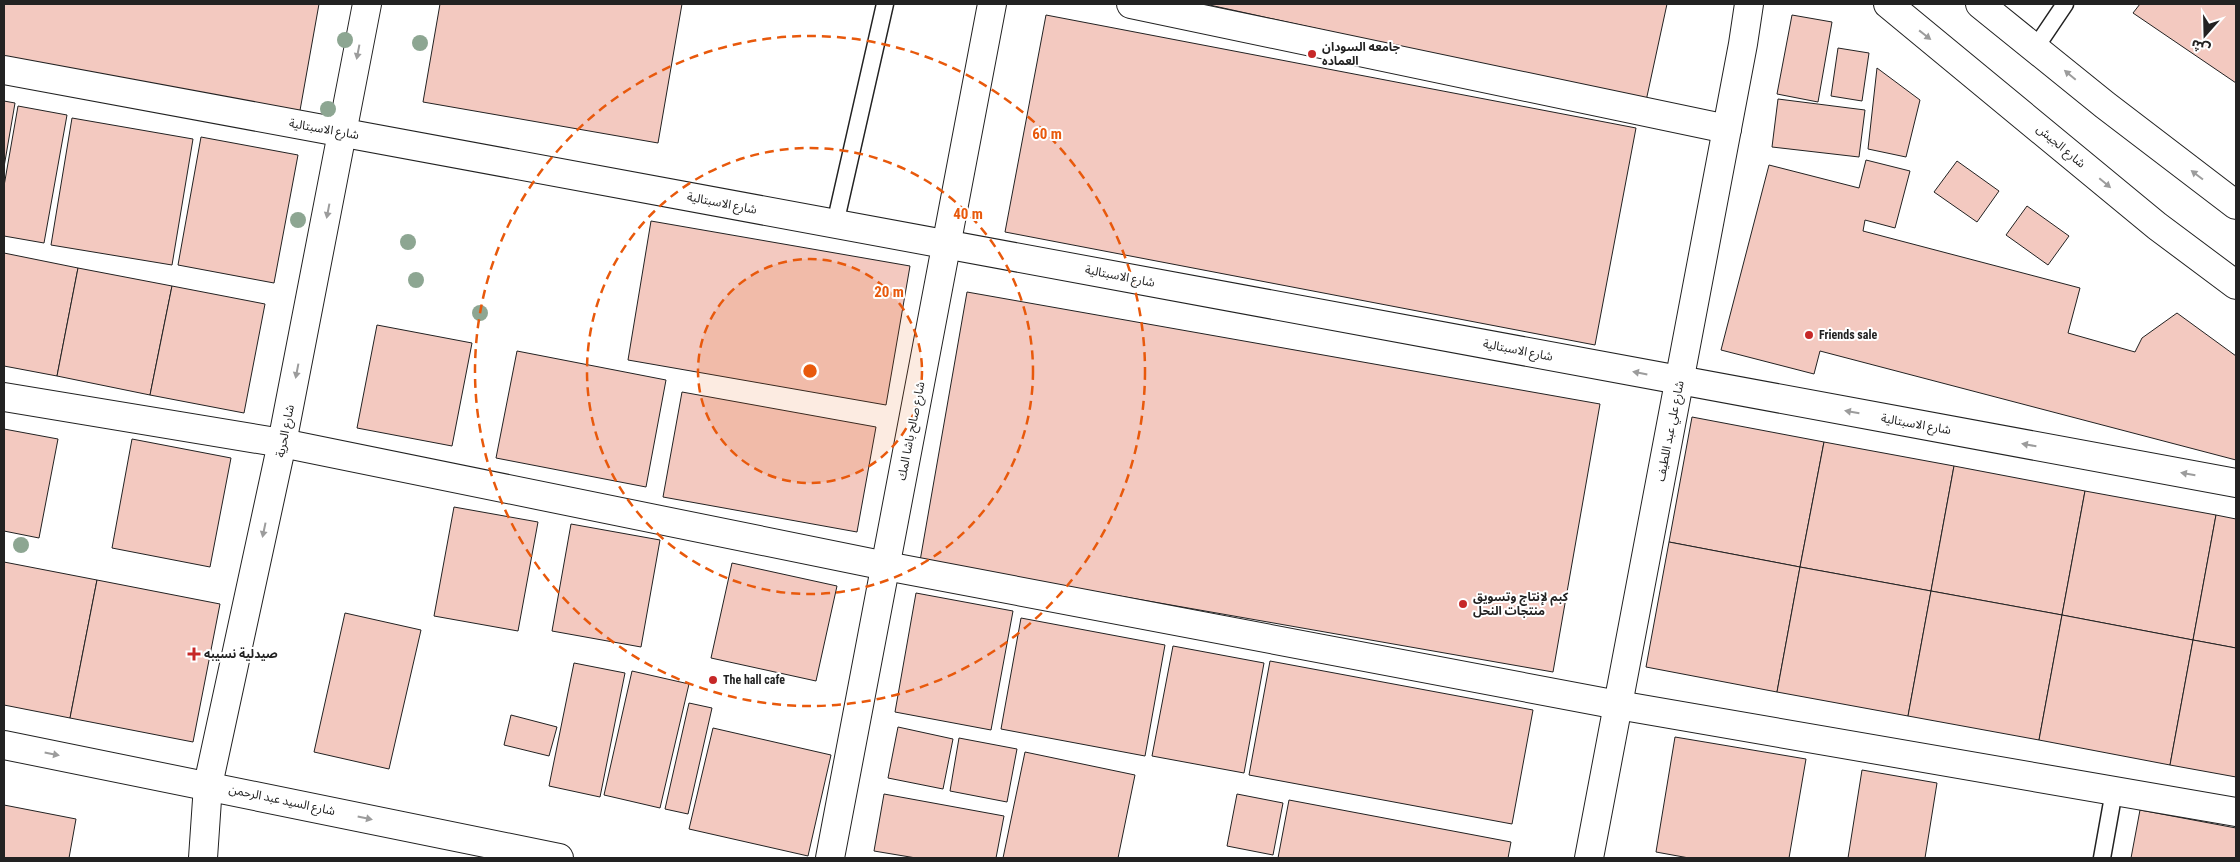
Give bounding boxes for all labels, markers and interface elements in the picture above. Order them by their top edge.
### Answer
north arrow [2180,10,2230,60]
one-way arrow [1918,29,1931,40]
text: ش [2189,36,2212,58]
place label: جامعه السودان العماده [1322,40,1401,68]
one-way arrow [354,44,362,59]
marker: جامعه السودان العماده [1306,48,1318,60]
one-way arrow [2064,69,2076,81]
street label: شارع الاسبتالية [288,116,360,144]
street label: شارع الجيش [2032,122,2088,172]
text: 60 m [1032,125,1062,143]
one-way arrow [2191,170,2204,181]
one-way arrow [2098,177,2111,188]
street label: شارع الاسبتالية [685,189,758,219]
one-way arrow [323,204,331,220]
text: 40 m [953,205,983,223]
street label: شارع الاسبتالية [1083,262,1156,292]
text: 20 m [874,283,904,301]
place label: Friends sale [1819,328,1877,342]
marker: Friends sale [1803,329,1815,341]
street label: شارع الاسبتالية [1481,336,1554,366]
centre of rings [801,362,819,380]
one-way arrow [292,363,300,379]
one-way arrow [1632,368,1648,376]
street label: شارع علي عبد اللطيف [1653,379,1689,483]
street label: شارع صالح باشا المك [895,380,929,482]
street label: شارع الحرية [273,403,299,459]
one-way arrow [1843,407,1859,415]
street label: شارع الاسبتالية [1880,411,1952,439]
one-way arrow [2020,440,2036,448]
one-way arrow [2180,470,2196,478]
one-way arrow [259,522,267,538]
place label: كبم لإنتاج وتسويق منتجات النحل [1473,590,1569,618]
marker: كبم لإنتاج وتسويق منتجات النحل [1457,598,1469,610]
place label: صيدلية نسيبه [204,647,278,661]
marker: صيدلية نسيبه [188,648,200,660]
place label: The hall cafe [723,673,785,687]
marker: The hall cafe [707,674,719,686]
one-way arrow [44,751,60,759]
street label: شارع السيد عبد الرحمن [227,782,336,820]
one-way arrow [358,814,373,822]

